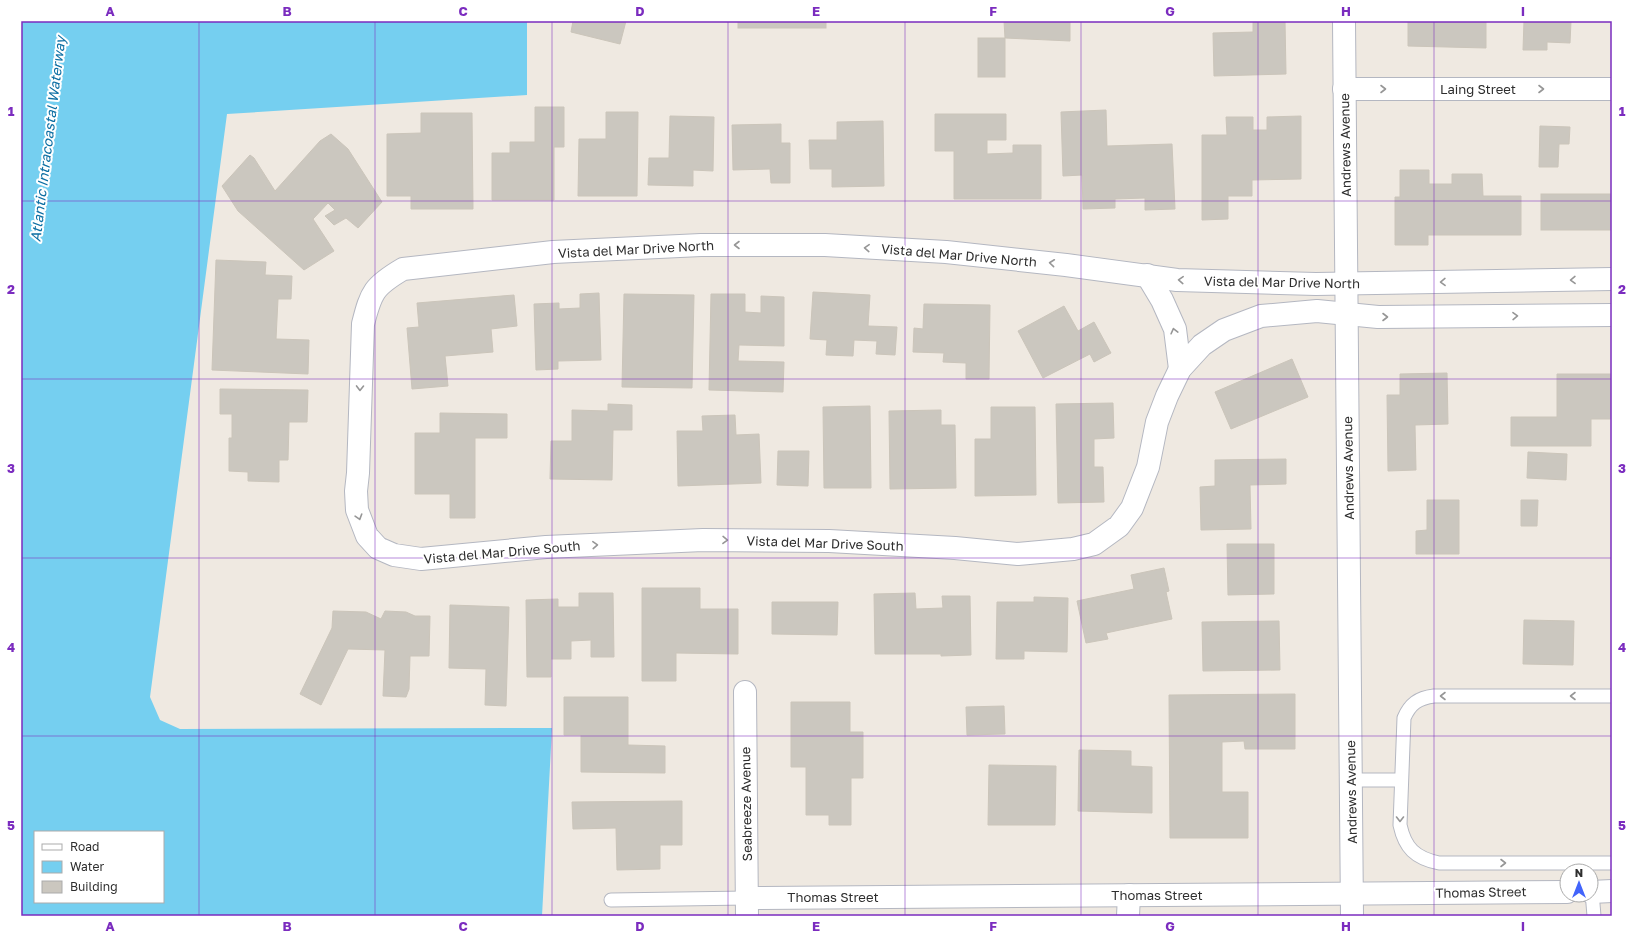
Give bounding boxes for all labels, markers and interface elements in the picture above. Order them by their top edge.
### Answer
text: A [105,3,115,19]
text: B [282,3,292,19]
text: C [458,3,468,19]
text: D [635,3,645,19]
text: E [812,3,820,19]
text: F [989,3,997,19]
text: G [1165,3,1175,19]
text: H [1341,3,1351,19]
text: I [1521,3,1525,19]
water label: Atlantic Intracoastal Waterway [26,33,69,243]
street label: Laing Street [1440,81,1516,97]
one-way arrow [1380,85,1386,93]
one-way arrow [1538,85,1544,93]
street label: Andrews Avenue [1336,93,1354,197]
text: 1 [8,103,15,119]
text: 1 [1619,103,1626,119]
street label: Vista del Mar Drive North [558,237,714,261]
street label: Vista del Mar Drive North [880,240,1038,270]
one-way arrow [734,241,740,249]
one-way arrow [864,243,870,252]
one-way arrow [1049,259,1055,268]
street label: Vista del Mar Drive North [1204,273,1360,291]
one-way arrow [1178,275,1184,284]
one-way arrow [1570,276,1576,284]
one-way arrow [1440,278,1446,286]
text: 2 [7,281,15,297]
text: 2 [1618,281,1626,297]
one-way arrow [1512,312,1518,320]
one-way arrow [1382,313,1388,321]
one-way arrow [1171,327,1179,334]
one-way arrow [356,385,365,391]
street label: Andrews Avenue [1339,416,1357,520]
text: 3 [7,460,15,476]
text: 3 [1618,460,1626,476]
one-way arrow [355,513,363,520]
street label: Vista del Mar Drive South [746,532,904,554]
one-way arrow [722,536,728,544]
street label: Vista del Mar Drive South [423,537,581,567]
one-way arrow [592,540,598,549]
text: 4 [7,639,15,655]
text: 4 [1618,639,1626,655]
one-way arrow [1440,692,1446,700]
one-way arrow [1570,692,1576,700]
street label: Andrews Avenue [1342,740,1360,844]
street label: Seabreeze Avenue [737,747,755,861]
one-way arrow [1396,816,1404,822]
text: 5 [7,817,15,833]
text: 5 [1618,817,1626,833]
legend [34,831,164,903]
text: Road [70,839,99,854]
text: Water [70,859,104,874]
one-way arrow [1500,859,1506,867]
north arrow [1559,863,1599,903]
text: N [1575,866,1583,879]
text: Building [70,879,118,894]
street label: Thomas Street [1435,883,1527,901]
street label: Thomas Street [1111,887,1203,903]
street label: Thomas Street [787,889,879,905]
text: A [105,918,115,934]
text: B [282,918,292,934]
text: C [458,918,468,934]
text: D [635,918,645,934]
text: E [812,918,820,934]
text: F [989,918,997,934]
text: G [1165,918,1175,934]
text: H [1341,918,1351,934]
text: I [1521,918,1525,934]

